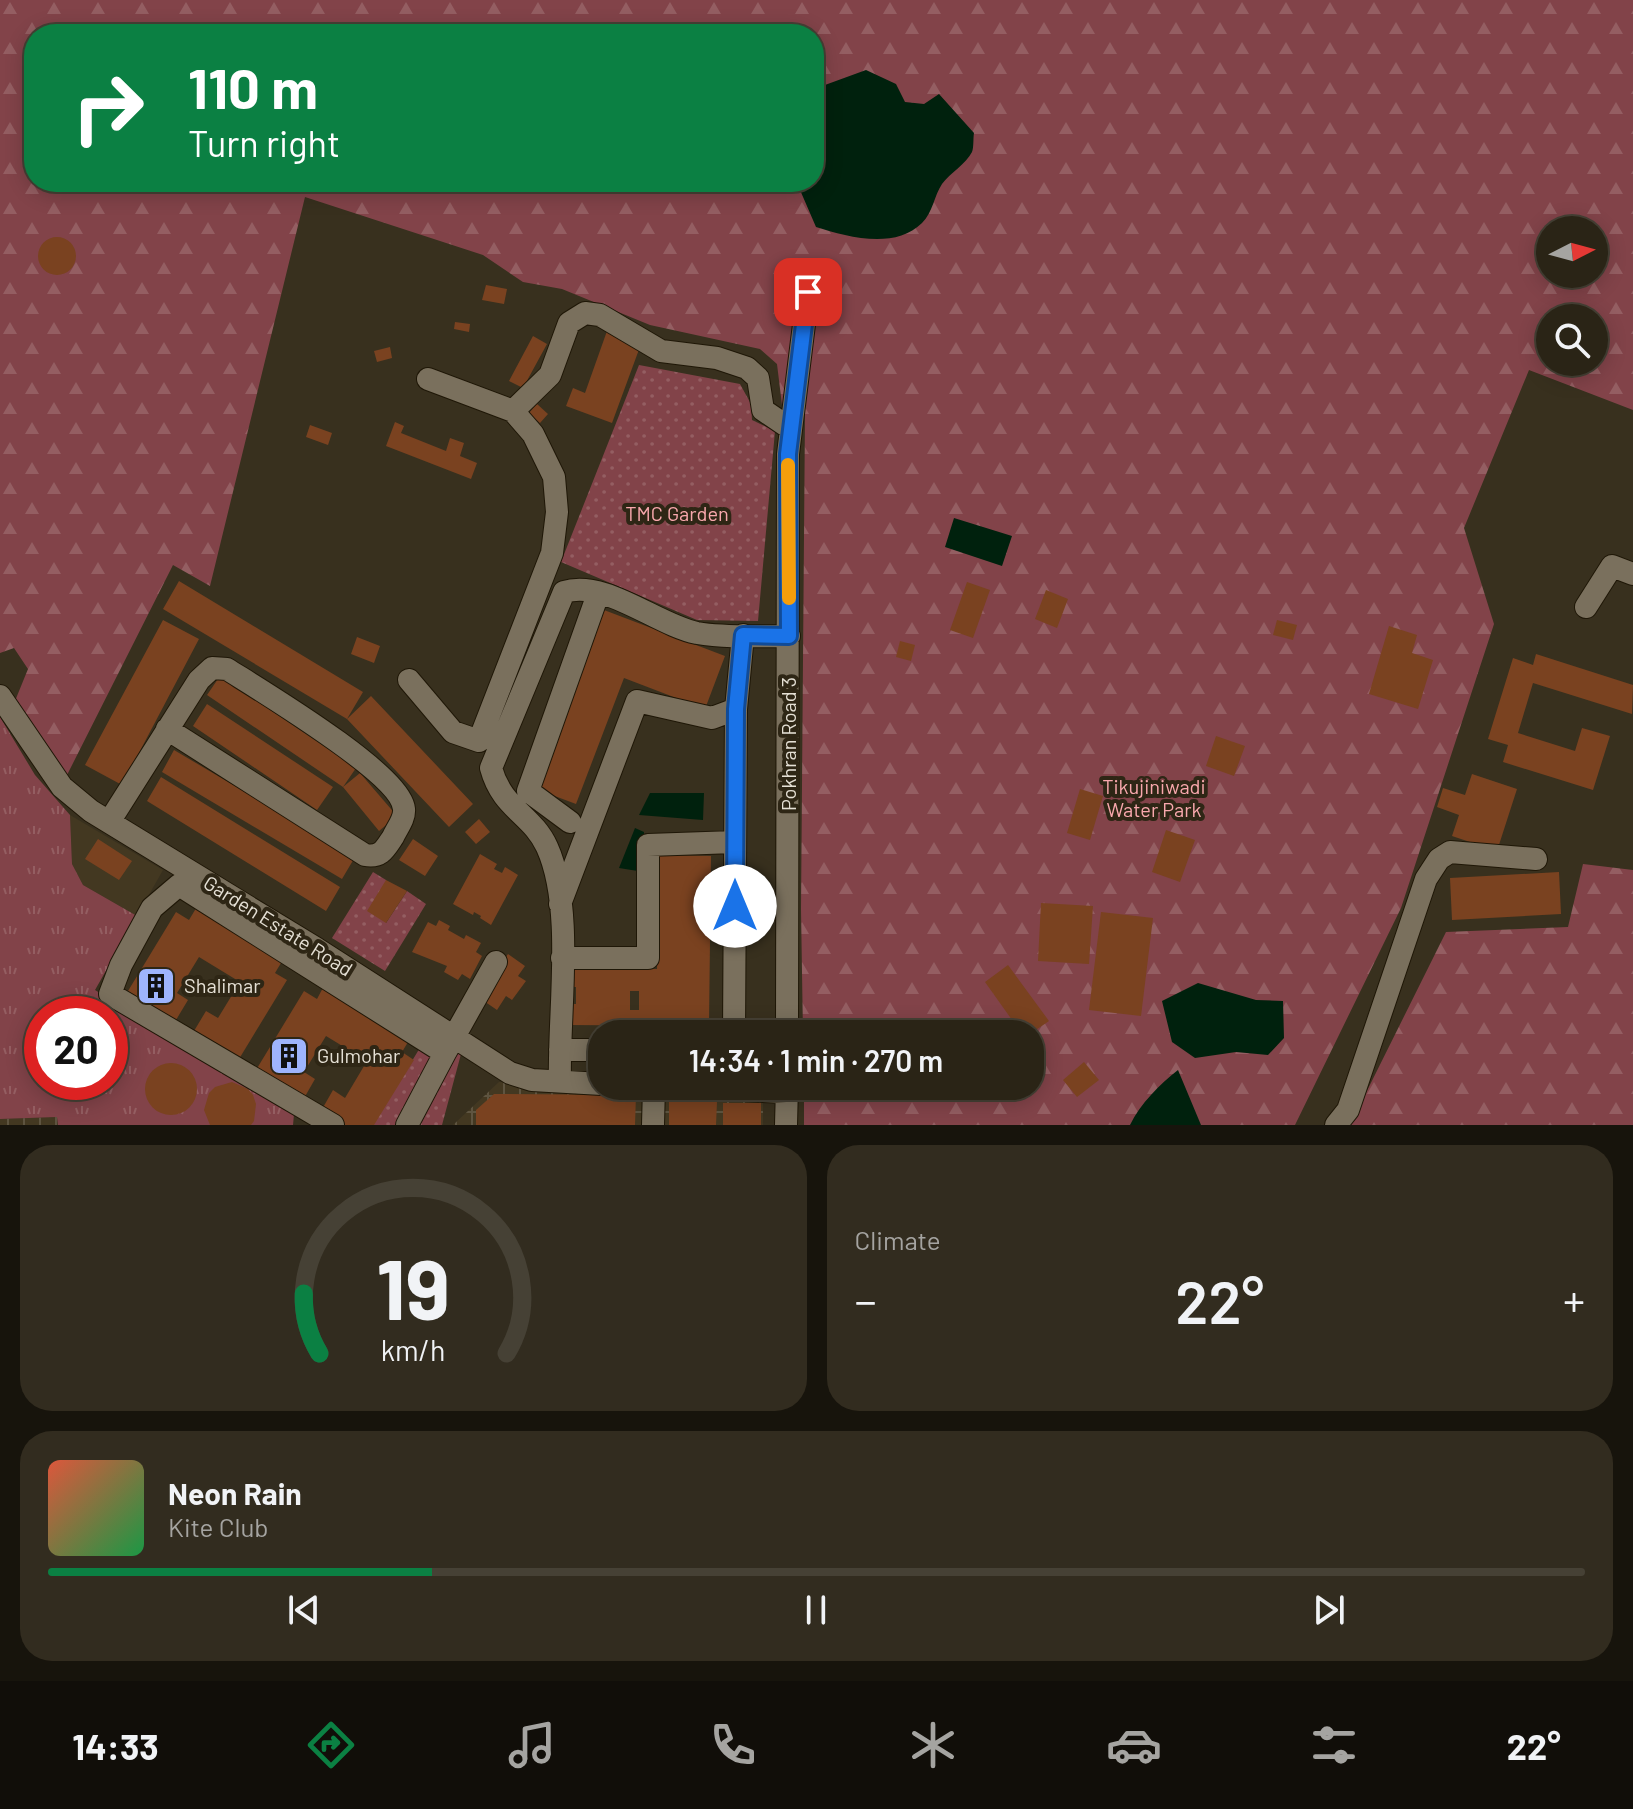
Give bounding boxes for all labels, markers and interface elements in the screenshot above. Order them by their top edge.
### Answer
text: 110 m [188,53,318,120]
icon: right [56,56,160,160]
text: Turn right [188,121,340,164]
north arrow [1536,216,1608,288]
map controls [1536,216,1608,376]
pin [774,258,842,326]
icon: arrive [786,270,830,314]
button: search [1536,304,1608,376]
park label: TMC Garden [625,501,729,525]
street label: Pokhran Road 3 [776,677,800,811]
park label: Tikujiniwadi Water Park [1102,774,1206,821]
position arrow [693,864,777,948]
street label: Garden Estate Road [200,870,357,981]
building icon: Shalimar [135,965,177,1007]
place label: Shalimar [184,973,260,997]
speed limit sign: 20 [24,996,128,1100]
building icon: Gulmohar [268,1035,310,1077]
text: 14:34 · 1 min · 270 m [689,1042,943,1078]
place label: Gulmohar [317,1043,400,1067]
text: Climate [855,1224,941,1255]
text: 19 [376,1237,450,1337]
text: 22° [1175,1264,1264,1336]
text: − [855,1273,877,1326]
text: + [1563,1273,1585,1326]
text: km/h [381,1332,446,1367]
text: Neon Rain [168,1475,302,1511]
text: Kite Club [168,1511,269,1542]
icon: previous [282,1588,326,1632]
icon: pause [794,1588,838,1632]
icon: next [1307,1588,1351,1632]
icon: directions [303,1717,359,1773]
icon: music [504,1717,560,1773]
icon: phone [705,1717,761,1773]
icon: climate [905,1717,961,1773]
icon: car [1106,1717,1162,1773]
icon: filters [1306,1717,1362,1773]
text: 14:33 [72,1724,159,1767]
text: 22° [1507,1724,1561,1767]

